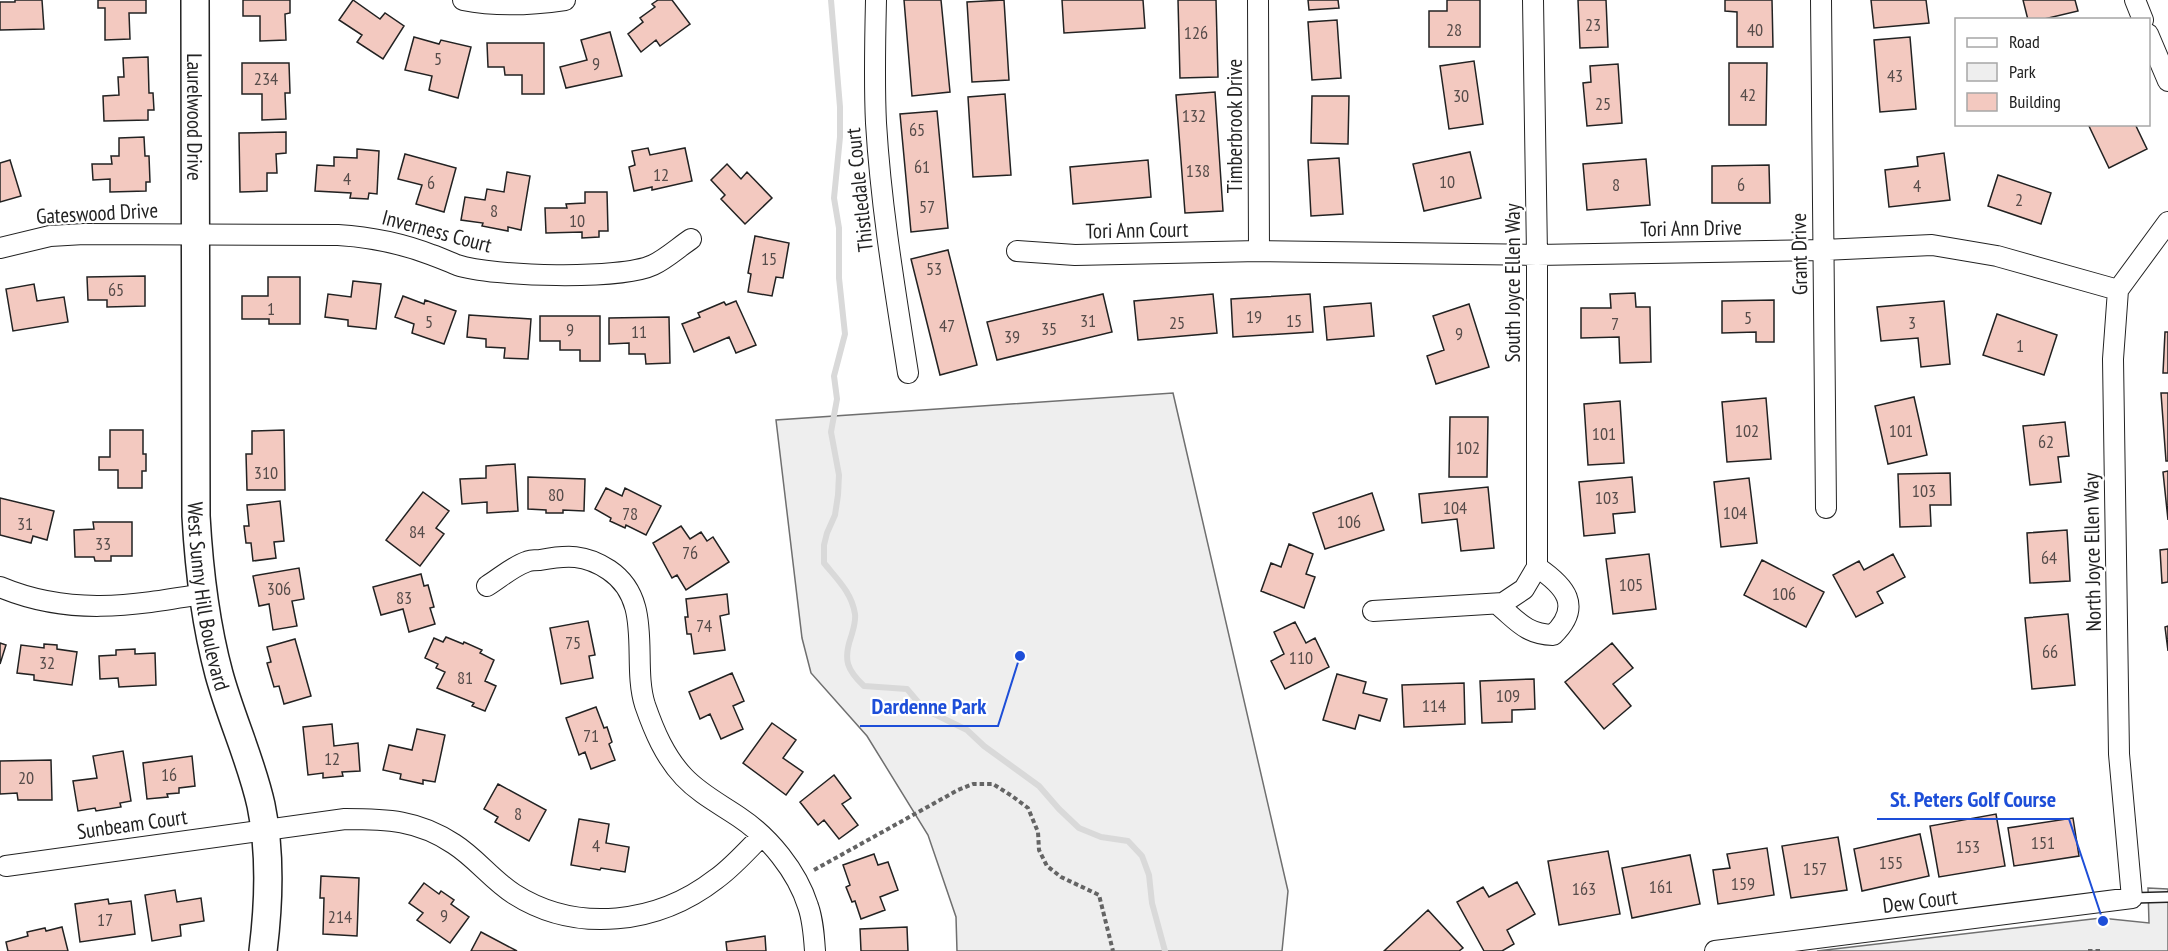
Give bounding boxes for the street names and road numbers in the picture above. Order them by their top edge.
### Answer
street label: Laurelwood Drive [182,53,209,181]
street label: Timberbrook Drive [1221,59,1248,193]
street label: Thistledale Court [839,127,879,253]
street label: Gateswood Drive [35,196,159,230]
street label: Inverness Court [379,203,495,259]
street label: South Joyce Ellen Way [1499,203,1526,363]
street label: Grant Drive [1785,213,1813,295]
street label: Tori Ann Drive [1640,214,1742,242]
street label: Tori Ann Court [1085,216,1189,244]
street label: North Joyce Ellen Way [2077,472,2107,632]
street label: West Sunny Hill Boulevard [182,502,237,694]
street label: Sunbeam Court [75,803,189,845]
street label: Dew Court [1881,883,1959,919]

